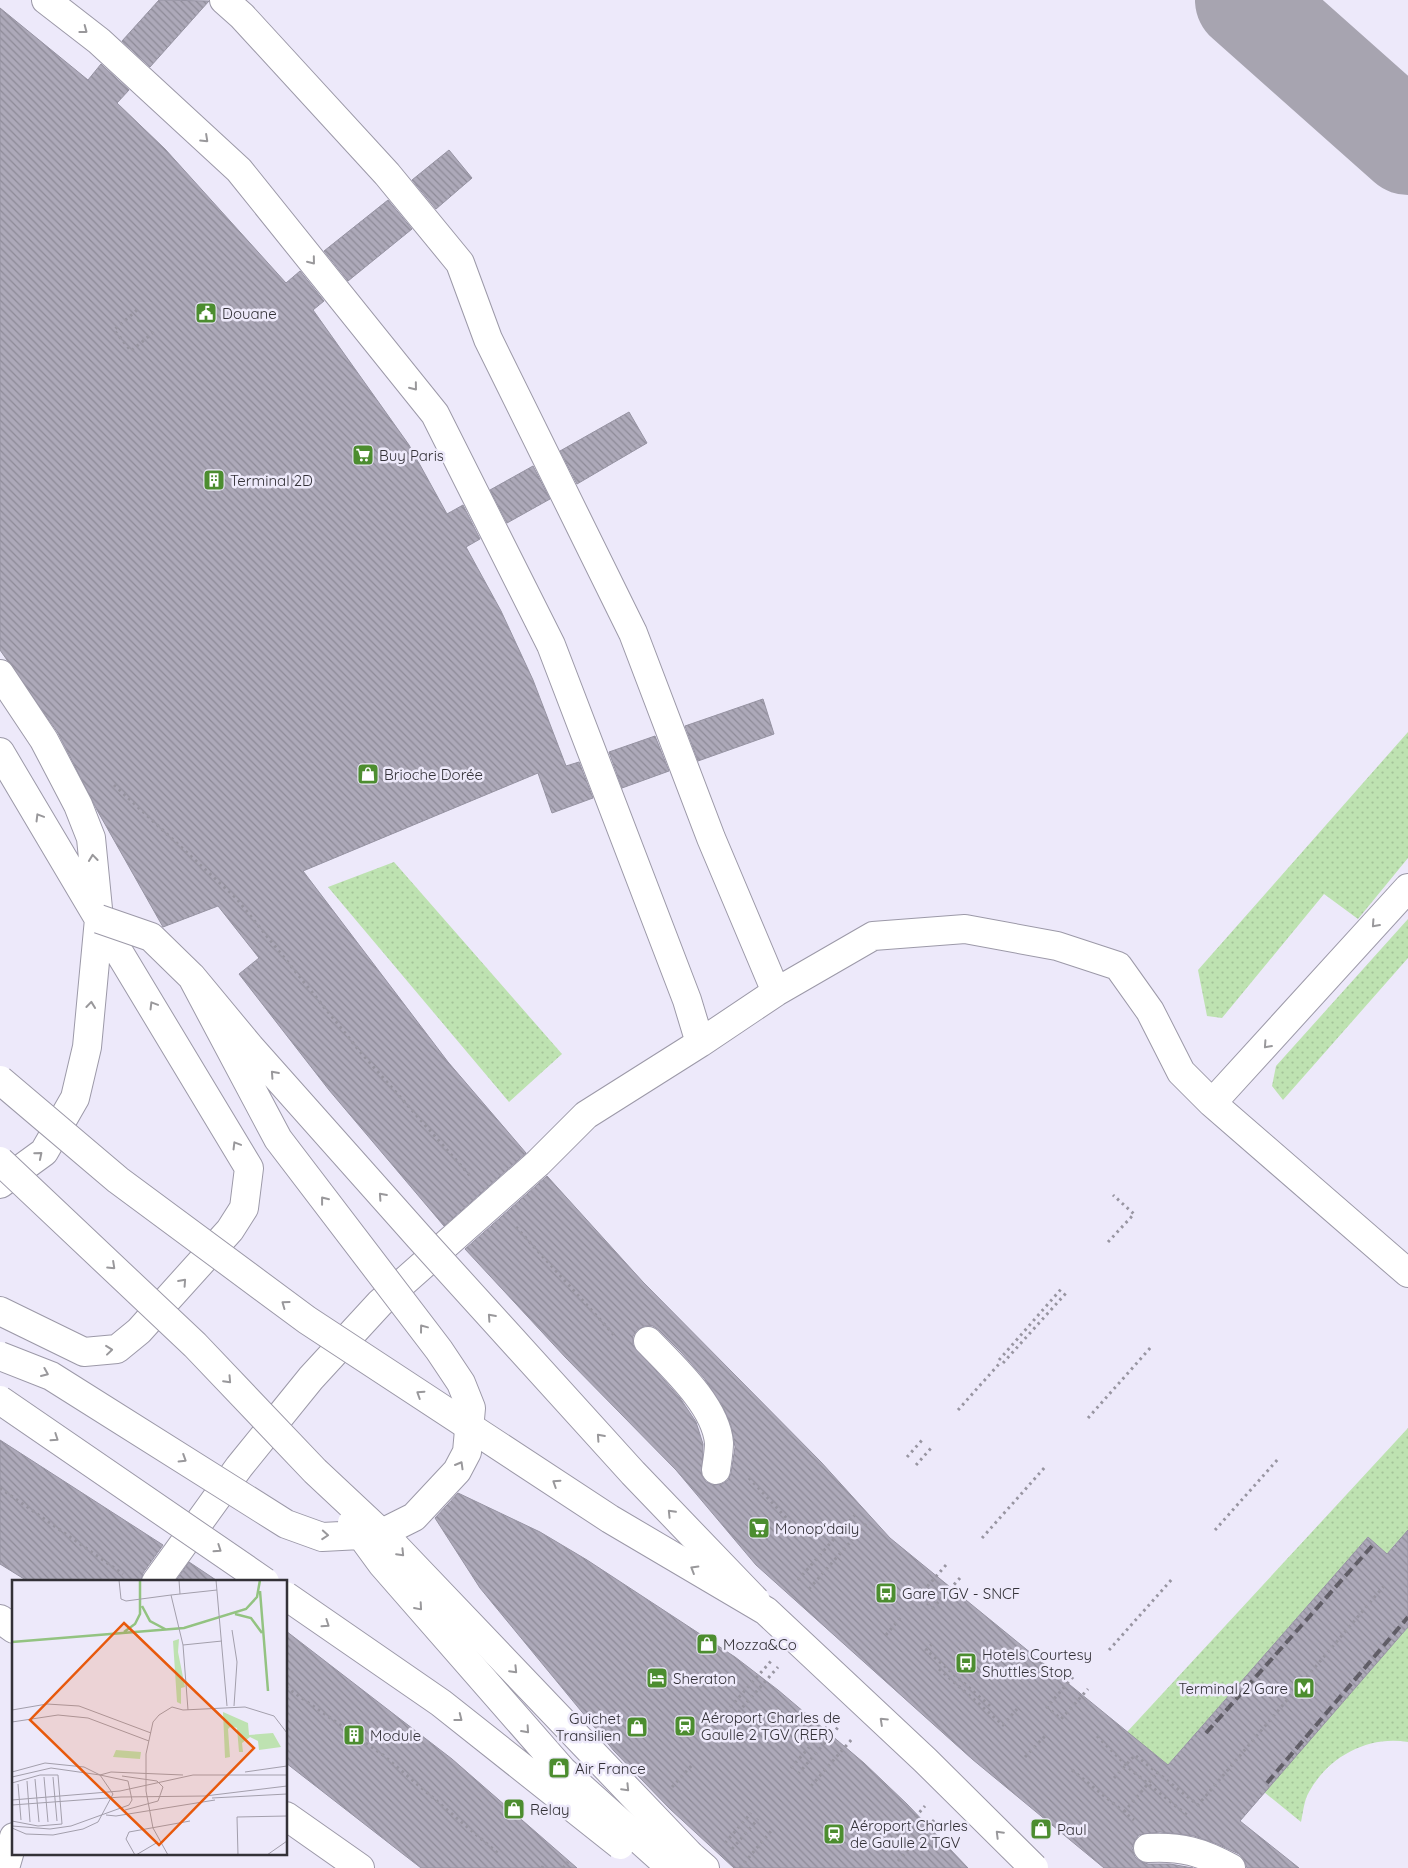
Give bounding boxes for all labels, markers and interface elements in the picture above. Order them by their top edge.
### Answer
one-way arrow [78,24,87,32]
one-way arrow [199,133,208,142]
one-way arrow [306,255,315,264]
public building icon: Douane [194,301,218,325]
place label: Douane [222,304,277,323]
one-way arrow [408,381,416,390]
supermarket icon: Buy Paris [351,443,375,467]
place label: Buy Paris [379,446,444,465]
building icon: Terminal 2D [202,468,226,492]
place label: Terminal 2D [230,471,313,490]
shop icon: Brioche Dorée [356,762,380,786]
place label: Brioche Dorée [384,765,483,784]
one-way arrow [35,813,45,822]
one-way arrow [88,854,99,862]
one-way arrow [1372,918,1381,927]
one-way arrow [85,1001,96,1009]
one-way arrow [149,1002,159,1011]
one-way arrow [1264,1039,1273,1048]
one-way arrow [271,1071,280,1080]
one-way arrow [232,1142,242,1151]
one-way arrow [33,1153,42,1161]
one-way arrow [379,1192,388,1201]
one-way arrow [321,1196,330,1205]
one-way arrow [106,1260,115,1269]
one-way arrow [178,1278,187,1287]
one-way arrow [281,1301,291,1310]
one-way arrow [488,1313,497,1322]
one-way arrow [421,1325,429,1334]
one-way arrow [105,1345,113,1356]
one-way arrow [40,1367,49,1378]
one-way arrow [222,1374,231,1383]
one-way arrow [416,1391,425,1400]
one-way arrow [49,1432,58,1441]
one-way arrow [597,1433,606,1442]
one-way arrow [178,1453,187,1462]
one-way arrow [454,1462,464,1471]
one-way arrow [552,1480,561,1490]
one-way arrow [668,1510,677,1519]
supermarket icon: Monop'daily [747,1516,771,1540]
place label: Monop'daily [775,1519,859,1538]
one-way arrow [321,1530,329,1541]
one-way arrow [212,1543,221,1552]
one-way arrow [395,1547,404,1556]
one-way arrow [690,1565,699,1575]
inset map [12,1580,288,1856]
bus stop icon: Gare TGV - SNCF [874,1581,898,1605]
place label: Gare TGV - SNCF [902,1584,1020,1603]
one-way arrow [413,1601,422,1610]
one-way arrow [321,1618,330,1627]
shop icon: Mozza&Co [695,1632,719,1656]
place label: Mozza&Co [723,1635,797,1654]
place label: Hotels Courtesy Shuttles Stop [982,1645,1092,1681]
bus stop icon: Hotels Courtesy Shuttles Stop [954,1651,978,1675]
one-way arrow [508,1664,517,1673]
hotel icon: Sheraton [645,1666,669,1690]
place label: Sheraton [673,1669,736,1688]
metro station icon: Terminal 2 Gare [1292,1676,1316,1700]
place label: Terminal 2 Gare [1178,1679,1288,1698]
place label: Aéroport Charles de Gaulle 2 TGV (RER) [701,1708,840,1744]
place label: Guichet Transilien [555,1709,621,1745]
one-way arrow [453,1712,462,1720]
station icon: Aéroport Charles de Gaulle 2 TGV (RER) [673,1714,697,1738]
shop icon: Guichet Transilien [625,1715,649,1739]
one-way arrow [879,1718,888,1727]
building icon: Module [342,1723,366,1747]
one-way arrow [520,1724,529,1733]
place label: Module [370,1726,421,1745]
shop icon: Air France [547,1756,571,1780]
place label: Air France [575,1759,646,1778]
one-way arrow [620,1782,629,1791]
shop icon: Relay [502,1797,526,1821]
place label: Relay [530,1800,570,1819]
place label: Aéroport Charles de Gaulle 2 TGV [850,1816,968,1852]
shop icon: Paul [1029,1817,1053,1841]
place label: Paul [1057,1820,1087,1839]
station icon: Aéroport Charles de Gaulle 2 TGV [822,1822,846,1846]
one-way arrow [996,1831,1005,1840]

